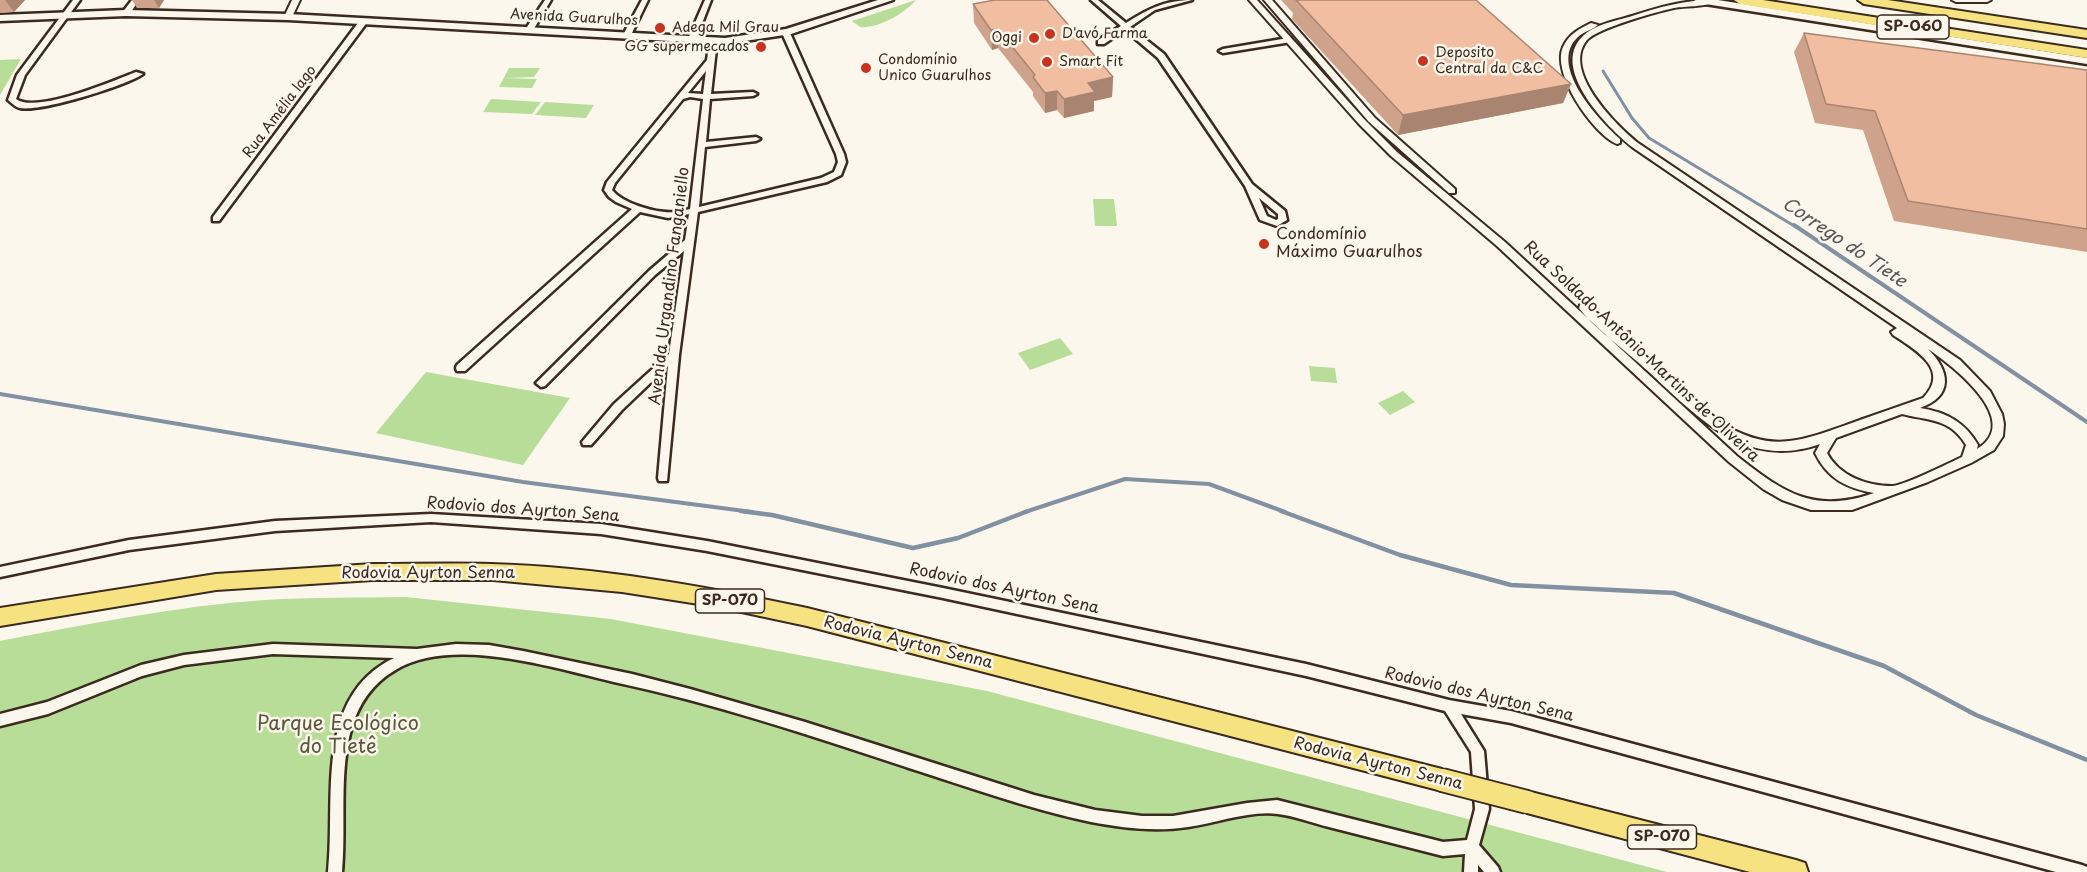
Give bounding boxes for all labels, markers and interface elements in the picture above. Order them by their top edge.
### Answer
street label: Avenida Guarulhos [510,6,638,30]
road number: SP-060 [1877,15,1949,39]
place label: Adega Mil Grau [672,20,779,36]
marker: Adega Mil Grau [653,21,667,35]
place label: D'avó Farma [1062,26,1148,42]
marker: D'avó Farma [1043,27,1057,41]
place label: Oggi [991,30,1022,46]
marker: Oggi [1027,31,1041,45]
place label: GG supermecados [624,39,749,55]
marker: GG supermecados [754,40,768,54]
place label: Deposito Central da C&C [1435,45,1543,78]
place label: Condomínio Unico Guarulhos [878,52,991,84]
place label: Smart Fit [1059,54,1123,70]
marker: Deposito Central da C&C [1416,54,1430,68]
marker: Smart Fit [1040,55,1054,69]
marker: Condomínio Unico Guarulhos [859,61,873,75]
street label: Rua Amélia lago [240,62,320,162]
street label: Avenida Urgandino Fanganiello [646,166,694,406]
water label: Corrego do Tiete [1778,193,1910,293]
place label: Condomínio Máximo Guarulhos [1276,225,1422,263]
marker: Condomínio Máximo Guarulhos [1257,237,1271,251]
street label: Rua Soldado Antônio Martins de Oliveira [1519,237,1763,467]
street label: Rodovio dos Ayrton Sena [426,494,620,526]
street label: Rodovio dos Ayrton Sena [907,559,1101,619]
street label: Rodovia Ayrton Senna [341,564,515,584]
road number: SP-070 [696,589,764,613]
street label: Rodovia Ayrton Senna [821,613,995,673]
street label: Rodovio dos Ayrton Sena [1383,664,1575,726]
park label: Parque Ecológico do Tietê [257,712,419,759]
street label: Rodovia Ayrton Senna [1291,734,1465,794]
road number: SP-070 [1628,825,1696,849]

